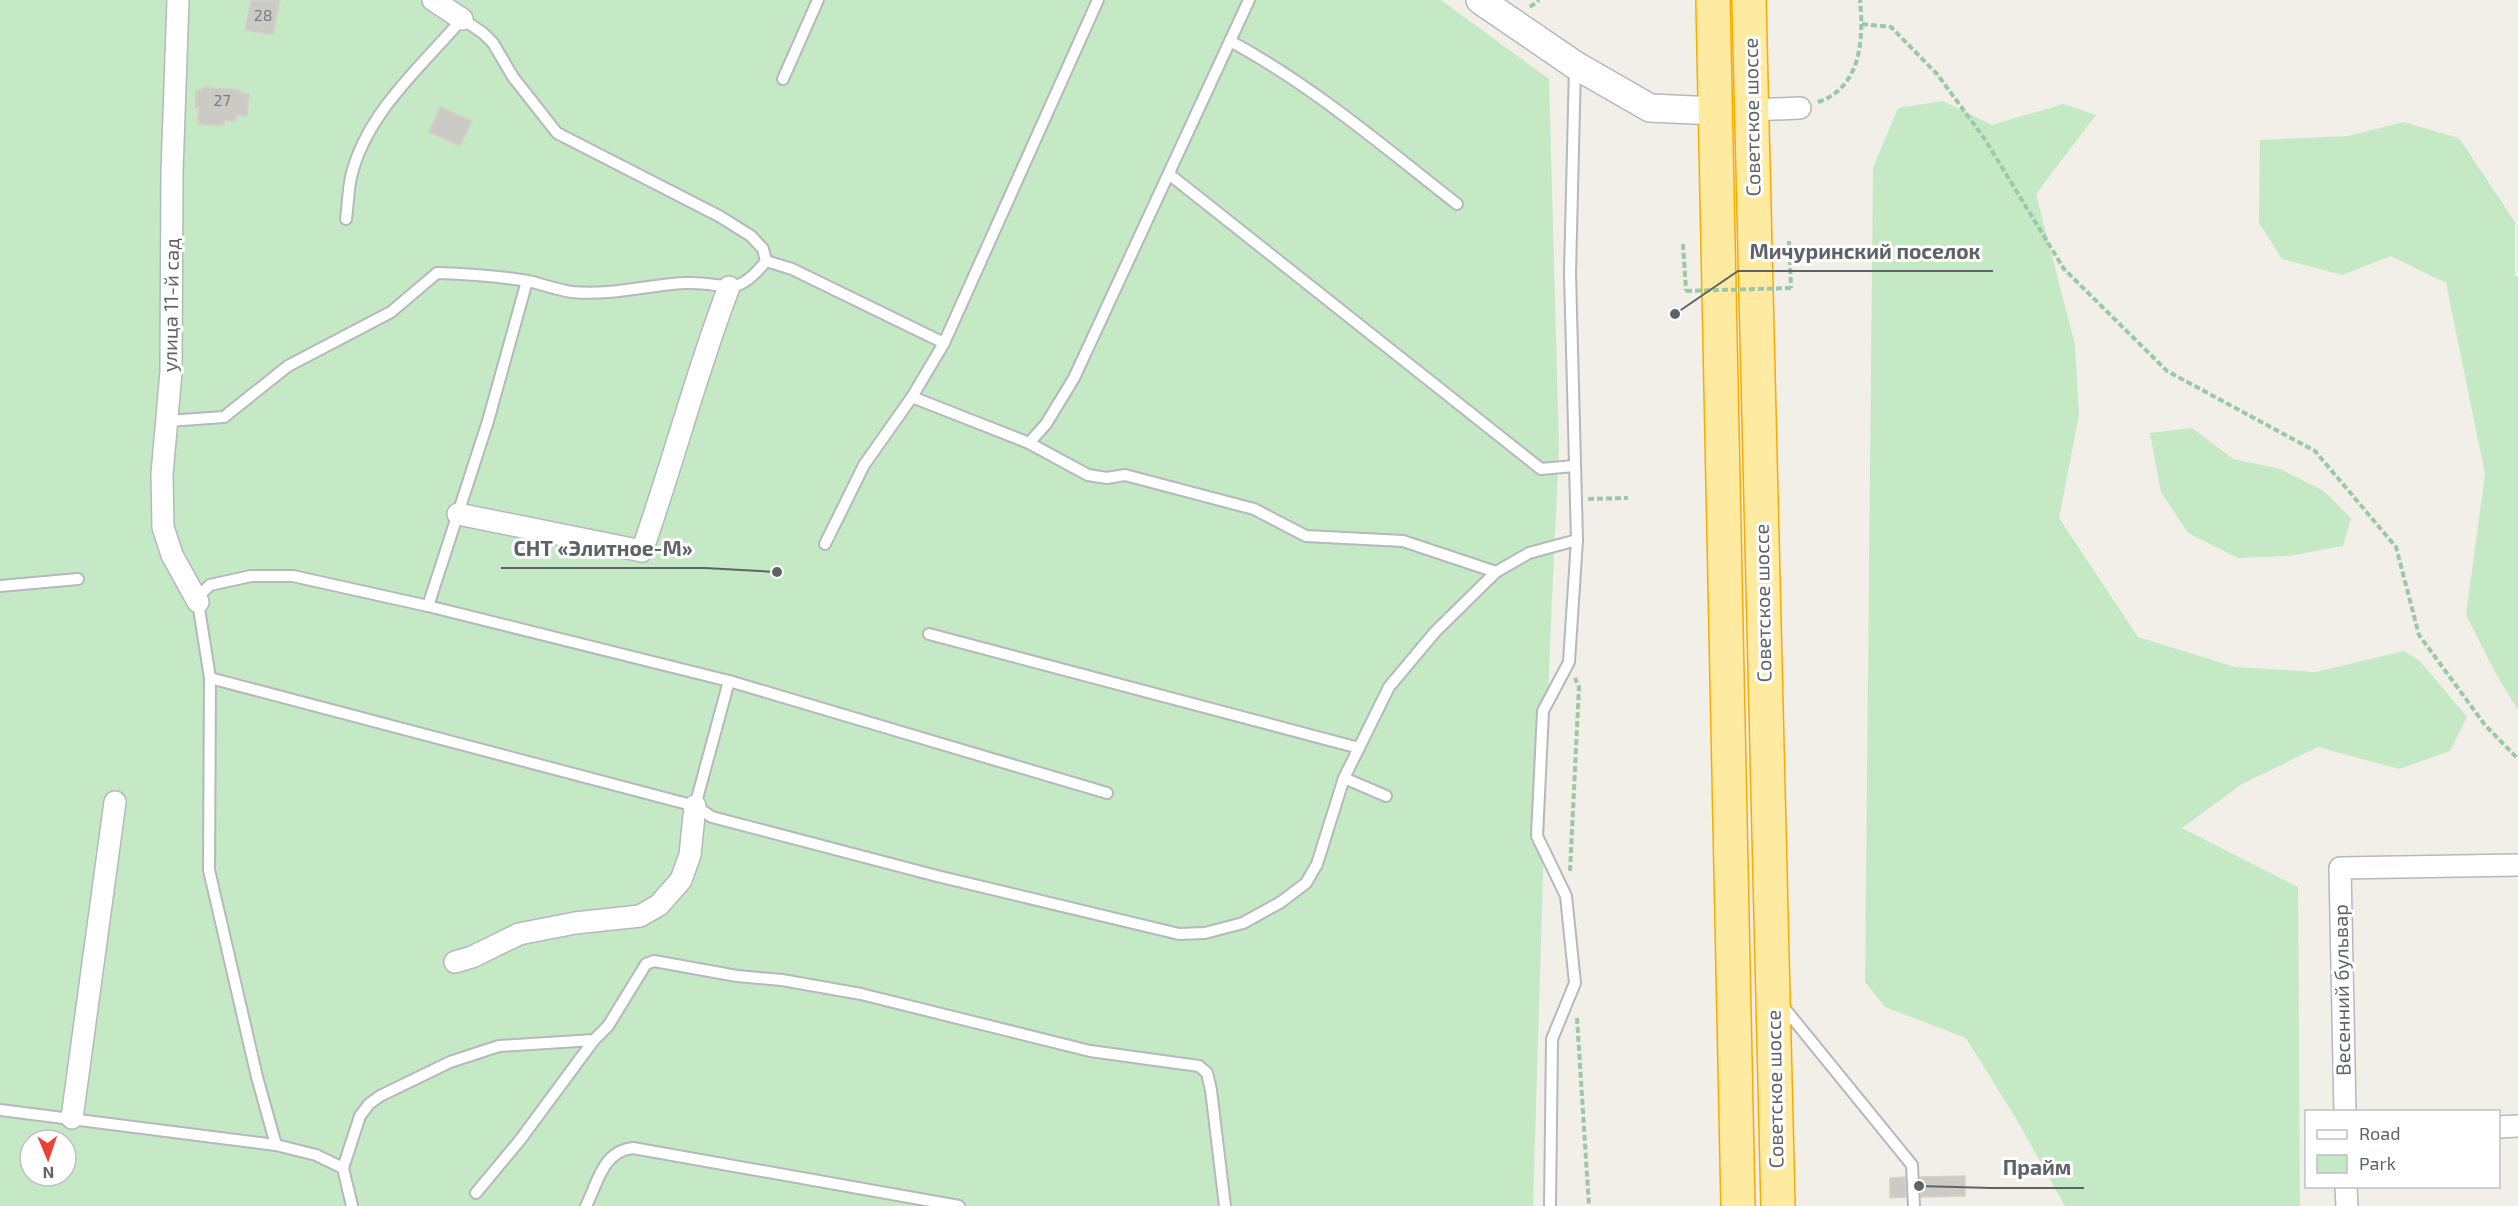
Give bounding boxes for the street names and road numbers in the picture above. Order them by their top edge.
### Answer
street label: Советское шоссе [1738,38,1764,197]
street label: улица 11-й сад [157,238,184,372]
street label: Советское шоссе [1749,524,1775,683]
street label: Весенний бульвар [2328,904,2355,1076]
street label: Советское шоссе [1761,1010,1787,1169]

